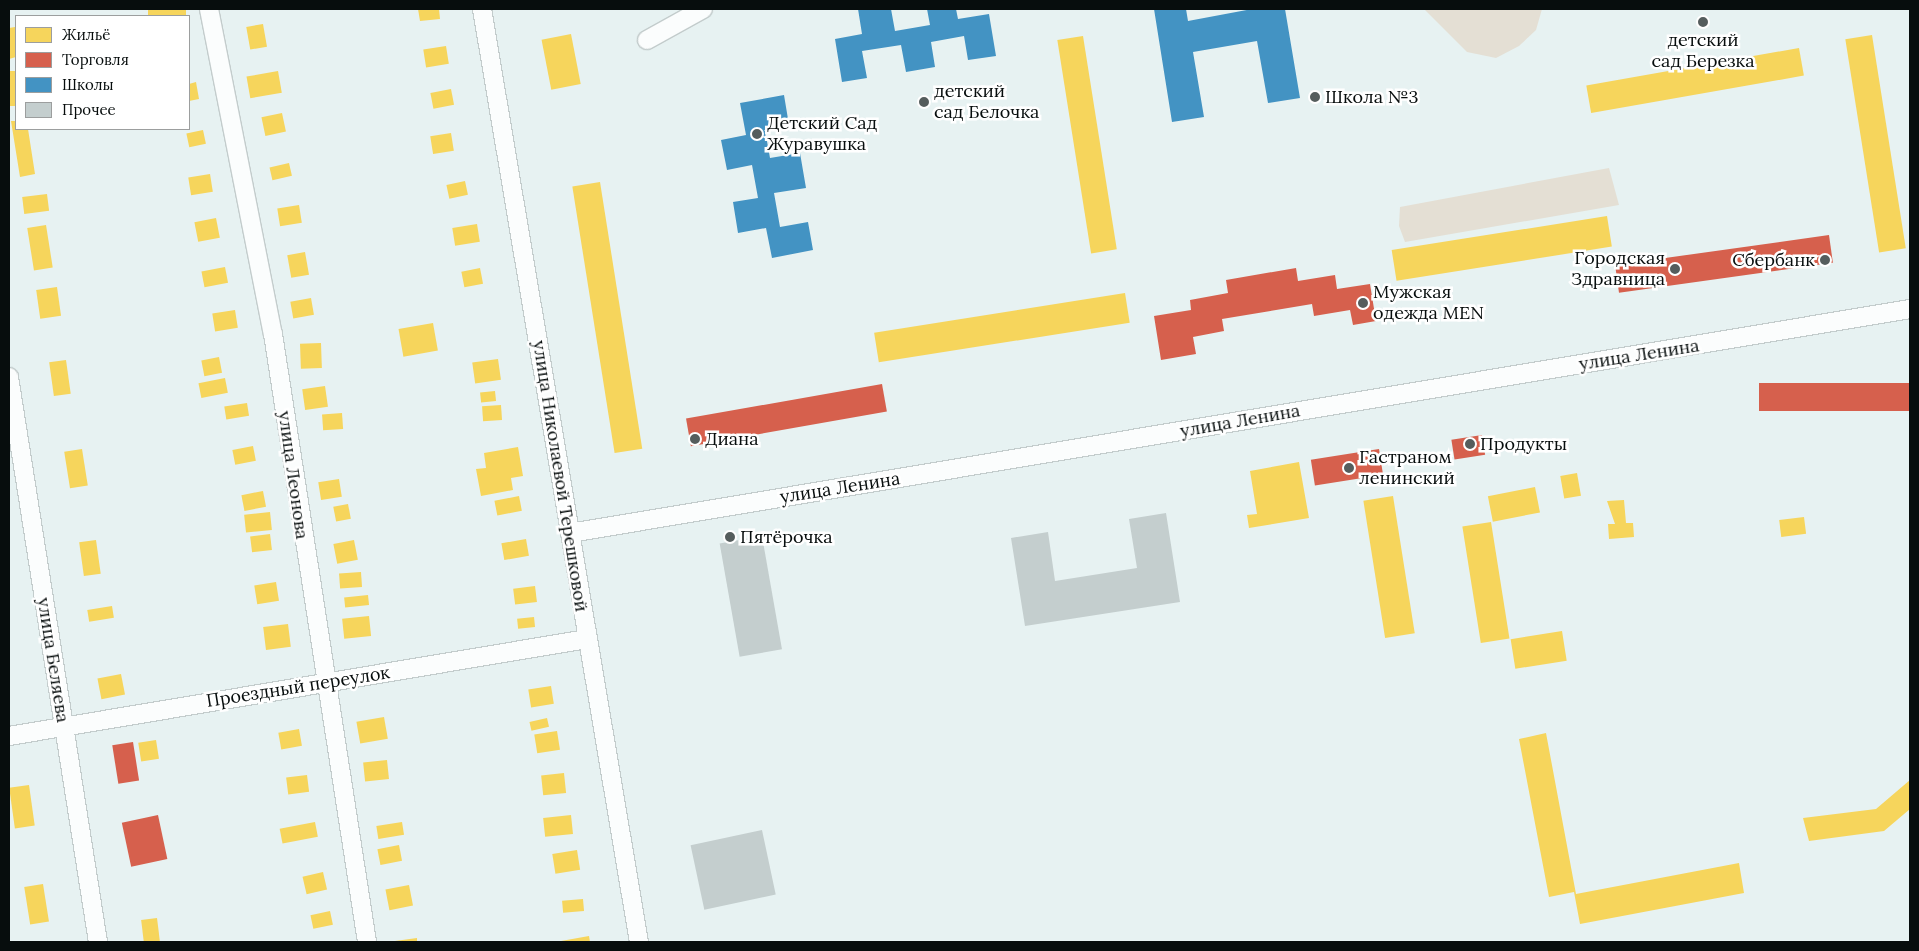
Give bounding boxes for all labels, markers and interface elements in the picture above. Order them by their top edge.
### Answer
legend [15,15,190,130]
marker: детский сад Березка [1697,16,1709,28]
text: Жильё [62,25,110,44]
place label: детский сад Березка [1652,30,1754,72]
text: Торговля [62,50,129,69]
text: Школы [62,75,114,94]
place label: детский сад Белочка [934,81,1039,124]
place label: Школа №3 [1325,86,1419,108]
marker: Школа №3 [1309,91,1321,103]
marker: детский сад Белочка [918,96,930,108]
text: Прочее [62,100,116,119]
place label: Детский Сад Журавушка [767,113,877,156]
marker: Детский Сад Журавушка [751,128,763,140]
place label: Городская Здравница [1571,248,1665,290]
place label: Сбербанк [1732,249,1815,271]
marker: Сбербанк [1819,254,1831,266]
marker: Городская Здравница [1669,263,1681,275]
place label: Мужская одежда MEN [1373,282,1484,324]
marker: Мужская одежда MEN [1357,297,1369,309]
street label: улица Ленина [1577,335,1701,375]
street label: улица Николаевой Терешковой [528,339,592,613]
street label: улица Ленина [1178,400,1302,442]
street label: улица Леонова [273,409,313,541]
place label: Диана [705,428,758,450]
marker: Диана [689,433,701,445]
place label: Продукты [1480,433,1567,455]
marker: Продукты [1464,438,1476,450]
place label: Гастраном ленинский [1359,447,1455,489]
marker: Гастраном ленинский [1343,462,1355,474]
street label: улица Ленина [778,468,902,508]
place label: Пятёрочка [740,526,832,548]
marker: Пятёрочка [724,531,736,543]
street label: улица Беляева [32,596,74,724]
street label: Проездный переулок [205,662,391,712]

